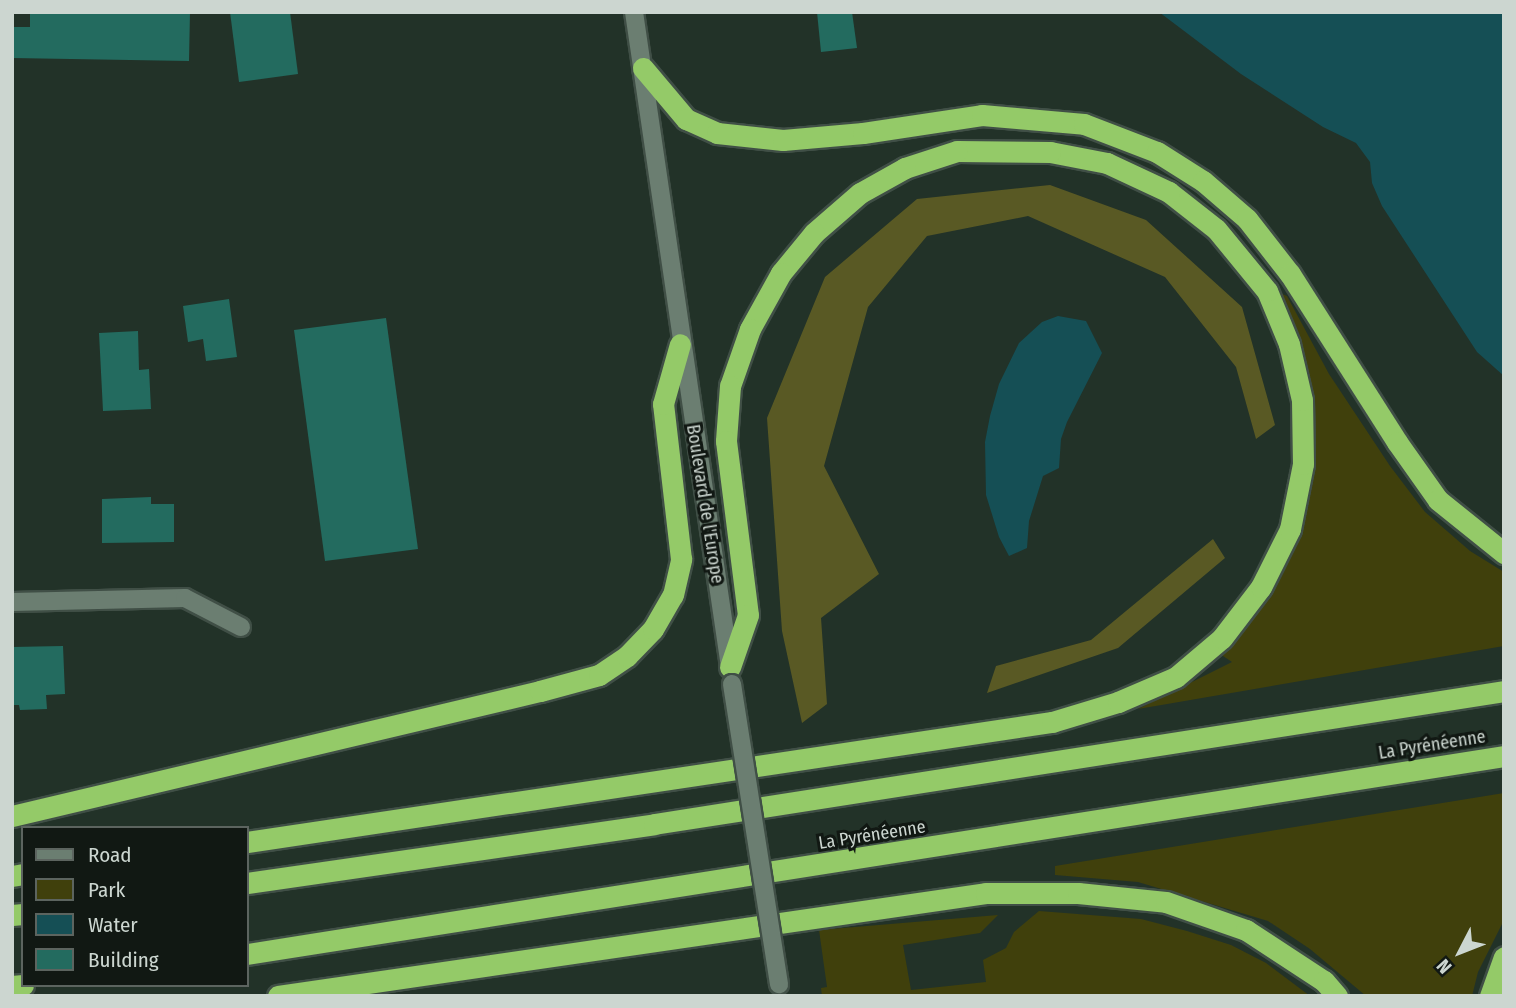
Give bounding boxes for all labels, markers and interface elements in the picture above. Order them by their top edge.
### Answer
street label: Boulevard de l'Europe [682,423,728,585]
street label: La Pyrénéenne [1377,726,1487,764]
street label: La Pyrénéenne [817,816,927,854]
legend [21,826,248,987]
text: Road [88,842,132,868]
text: Park [88,877,125,903]
text: Water [88,912,138,938]
north arrow [1425,917,1495,987]
text: Building [88,947,159,973]
text: N [1432,954,1456,978]

